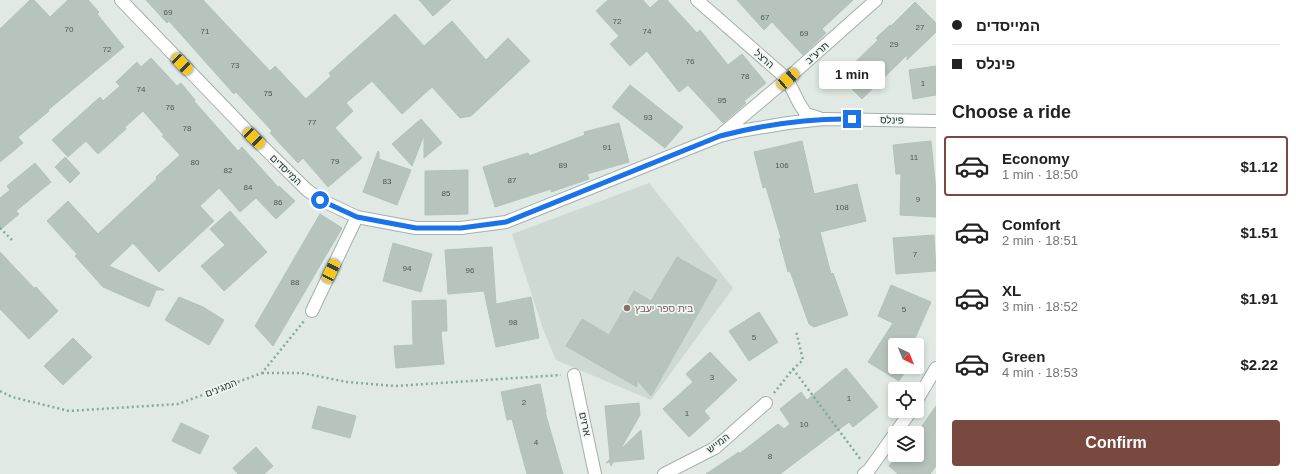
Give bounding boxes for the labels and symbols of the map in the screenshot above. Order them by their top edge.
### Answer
house number: 69 [164,8,173,17]
house number: 67 [761,13,770,22]
house number: 72 [613,17,622,26]
house number: 27 [916,23,925,32]
house number: 70 [65,25,74,34]
house number: 71 [201,27,210,36]
house number: 74 [643,27,652,36]
house number: 69 [800,29,809,38]
street label: תרע"ב [803,40,831,66]
house number: 29 [890,40,899,49]
house number: 72 [103,45,112,54]
street label: הרצל [752,47,776,71]
car [169,51,195,77]
house number: 76 [686,57,695,66]
house number: 73 [231,61,240,70]
callout: 1 min [819,61,885,89]
car [775,67,801,91]
house number: 78 [741,72,750,81]
house number: 1 [921,79,926,88]
house number: 74 [137,85,146,94]
house number: 75 [264,89,273,98]
house number: 95 [718,96,727,105]
house number: 76 [166,103,175,112]
route end [843,110,861,128]
house number: 93 [644,113,653,122]
street label: פינלס [880,114,904,126]
house number: 77 [308,118,317,127]
house number: 78 [183,124,192,133]
car [241,125,267,151]
house number: 91 [603,143,612,152]
street label: המייסדים [268,152,304,188]
house number: 11 [910,153,919,162]
house number: 79 [331,157,340,166]
house number: 80 [191,158,200,167]
house number: 89 [559,161,568,170]
house number: 106 [775,161,789,170]
house number: 82 [224,166,233,175]
house number: 87 [508,176,517,185]
house number: 83 [383,177,392,186]
house number: 84 [244,183,253,192]
house number: 85 [442,189,451,198]
route start [311,191,329,209]
house number: 9 [916,195,921,204]
house number: 86 [274,198,283,207]
house number: 108 [835,203,849,212]
house number: 7 [913,250,918,259]
car [320,258,342,284]
house number: 94 [403,264,412,273]
house number: 96 [466,266,475,275]
house number: 88 [291,278,300,287]
marker: בית ספר יעבץ [622,303,632,313]
place label: בית ספר יעבץ [635,303,693,314]
house number: 5 [902,305,907,314]
house number: 98 [509,318,518,327]
house number: 5 [752,333,757,342]
north arrow [888,338,924,374]
house number: 3 [710,373,715,382]
street label: המגינים [204,377,238,399]
house number: 1 [847,394,852,403]
house number: 2 [522,398,527,407]
house number: 1 [685,409,690,418]
street label: ארזים [577,411,593,438]
house number: 10 [800,420,809,429]
street label: המייש [704,431,732,455]
house number: 4 [534,438,539,447]
house number: 8 [768,452,773,461]

